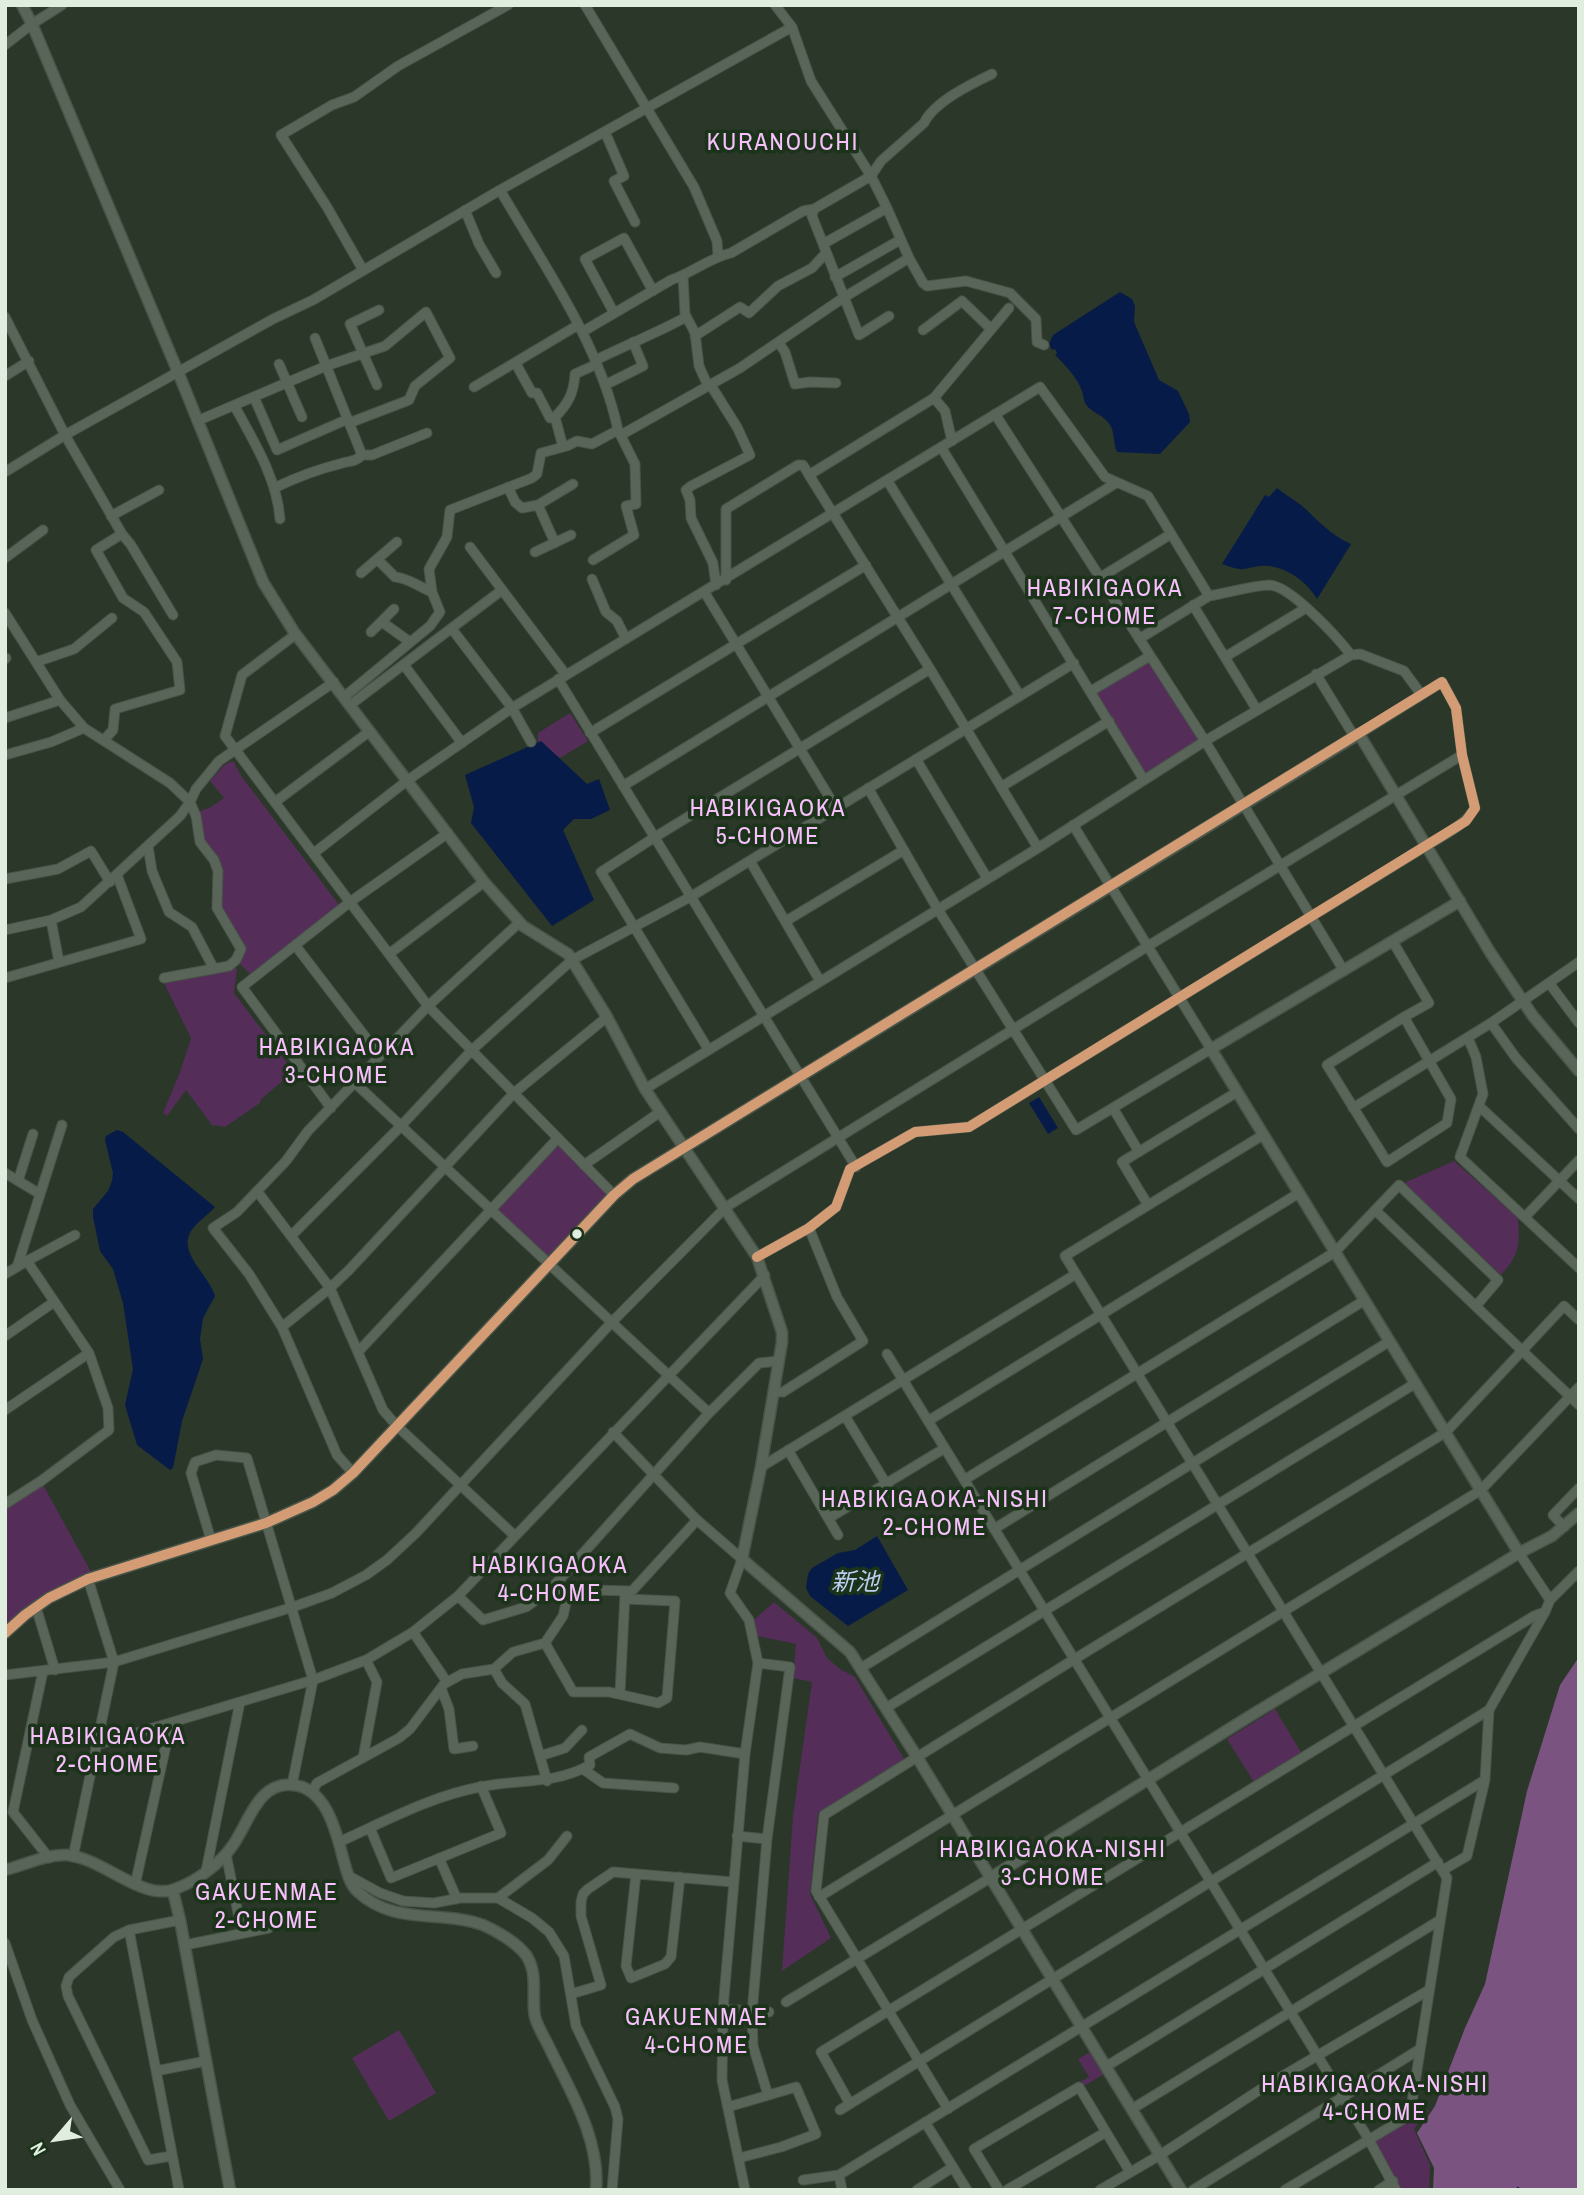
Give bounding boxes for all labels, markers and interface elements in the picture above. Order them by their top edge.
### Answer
district label: KURANOUCHI [708,130,858,158]
district label: HABIKIGAOKA 7-CHOME [1028,576,1182,632]
district label: HABIKIGAOKA 5-CHOME [691,796,845,852]
district label: HABIKIGAOKA 3-CHOME [260,1035,414,1091]
unlabelled marker [570,1227,584,1241]
district label: HABIKIGAOKA-NISHI 2-CHOME [823,1487,1047,1543]
district label: HABIKIGAOKA 4-CHOME [473,1553,627,1609]
water label: 新池 [831,1570,879,1598]
district label: HABIKIGAOKA 2-CHOME [31,1724,185,1780]
district label: HABIKIGAOKA-NISHI 3-CHOME [941,1837,1165,1893]
district label: GAKUENMAE 2-CHOME [196,1880,338,1936]
district label: GAKUENMAE 4-CHOME [626,2005,768,2061]
district label: HABIKIGAOKA-NISHI 4-CHOME [1263,2072,1487,2128]
north arrow [21,2104,91,2174]
text: N [24,2138,52,2160]

